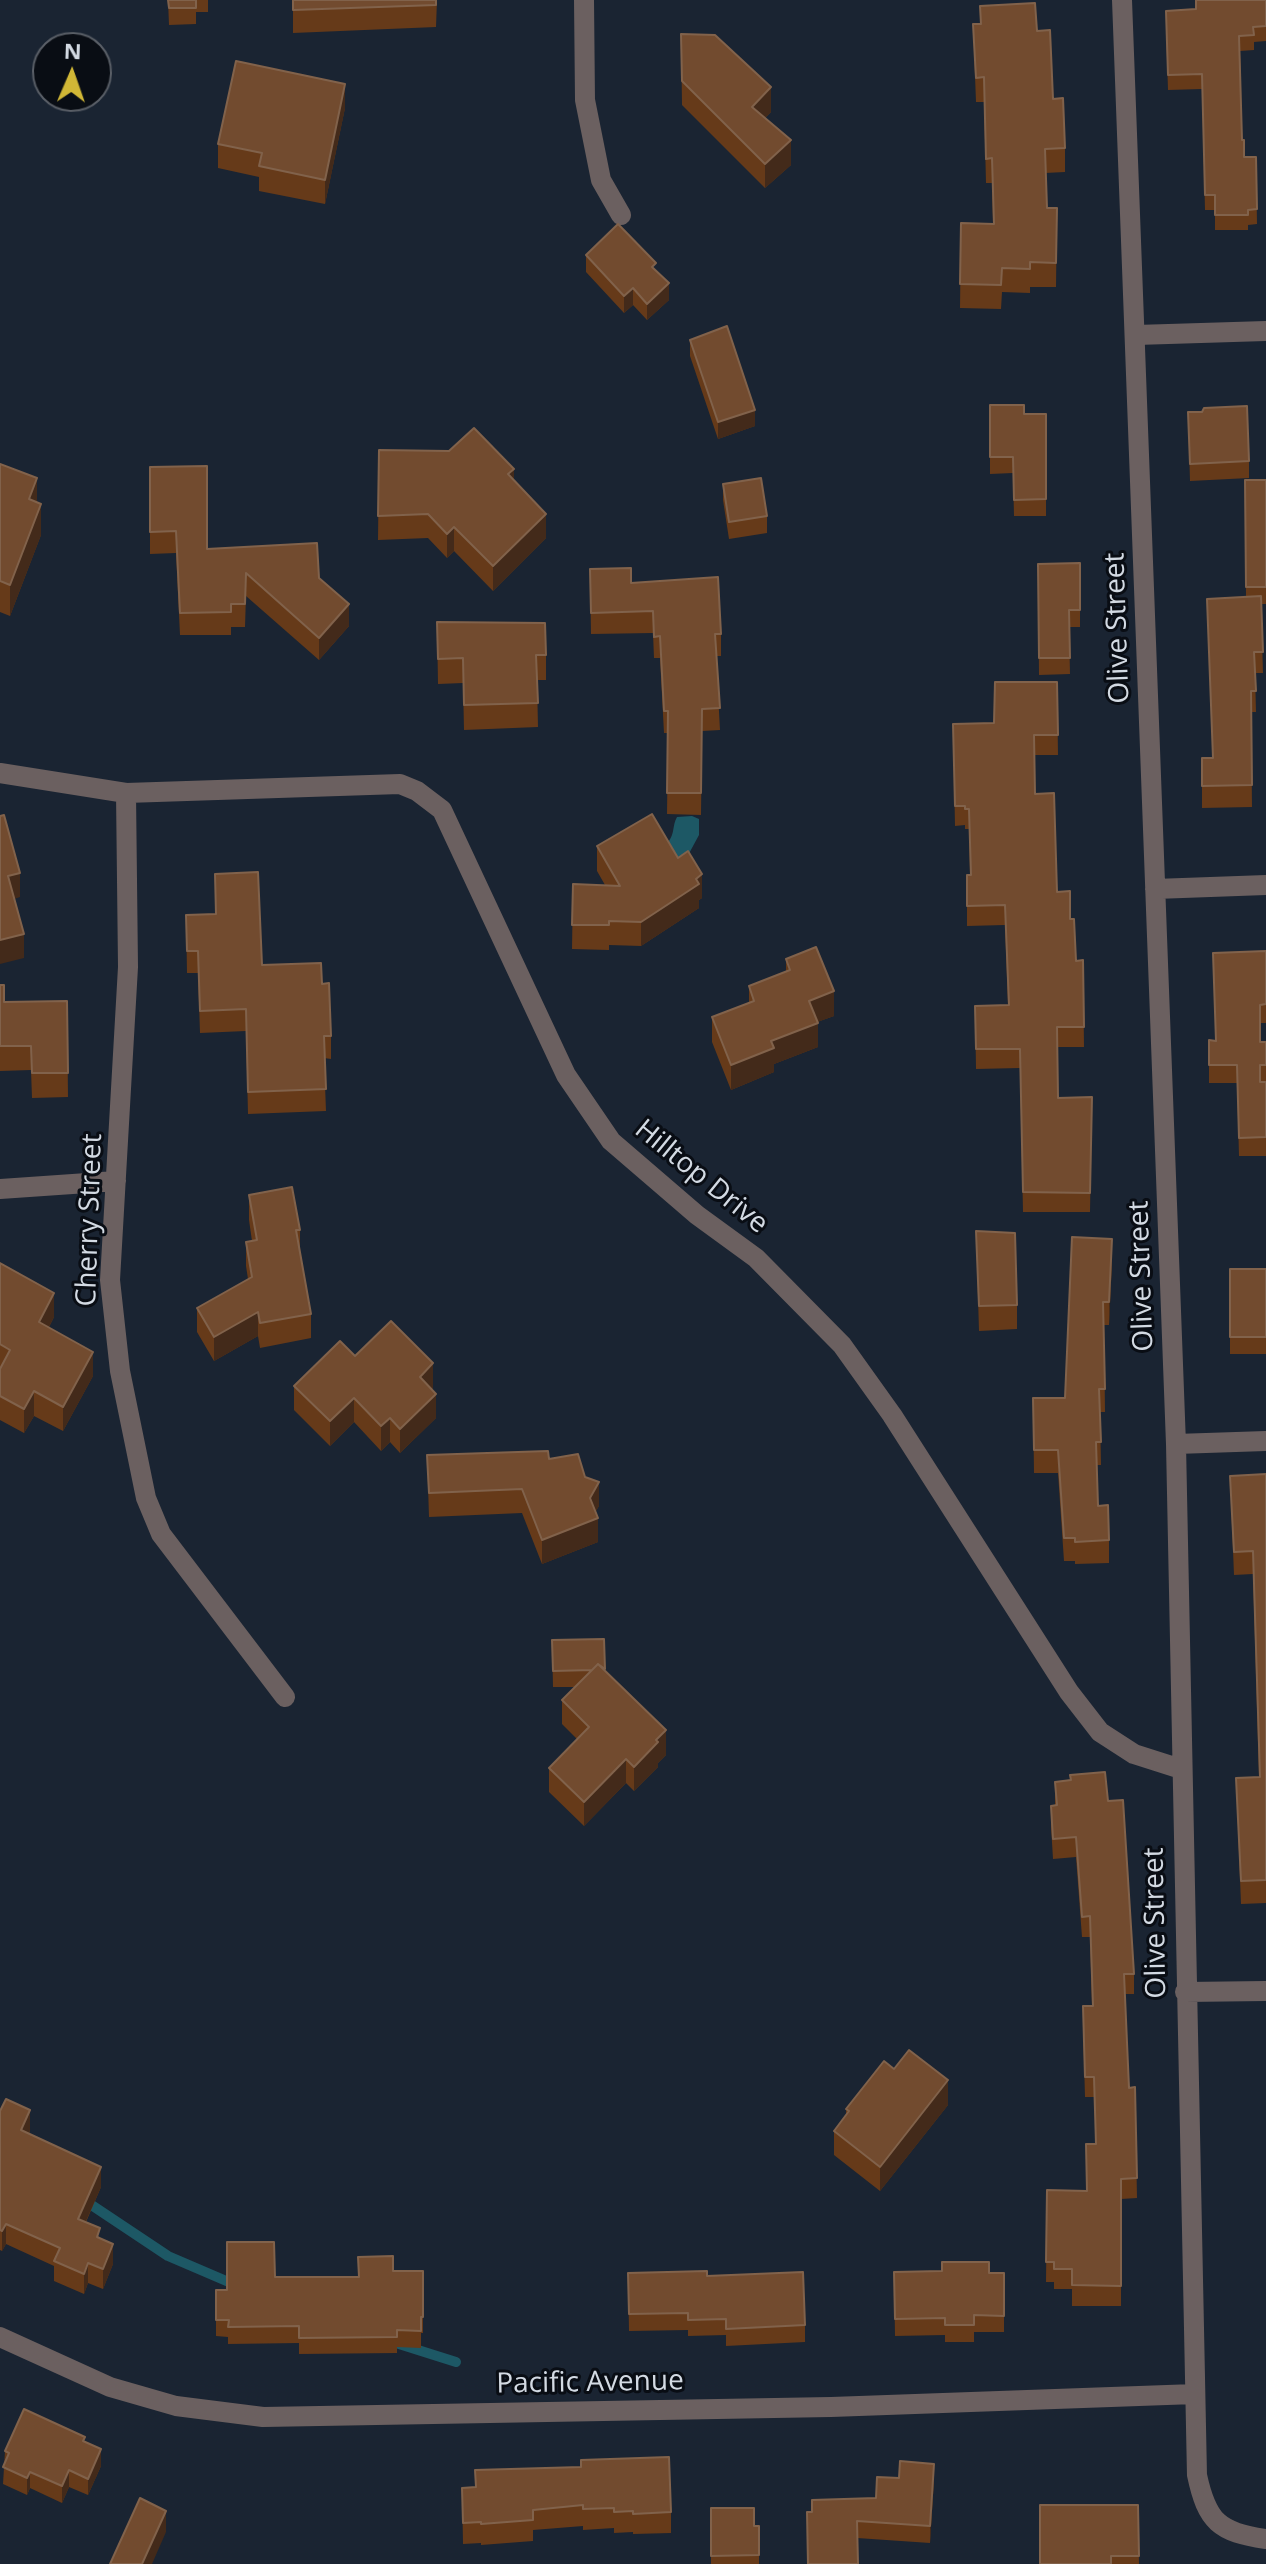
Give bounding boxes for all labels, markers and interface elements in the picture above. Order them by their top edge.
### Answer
north arrow [32,32,112,112]
text: N [63,35,82,65]
street label: Olive Street [1099,552,1137,704]
street label: Hilltop Drive [628,1113,774,1241]
street label: Cherry Street [70,1133,110,1307]
street label: Olive Street [1123,1200,1161,1352]
street label: Olive Street [1138,1847,1174,1999]
street label: Pacific Avenue [496,2365,684,2401]

